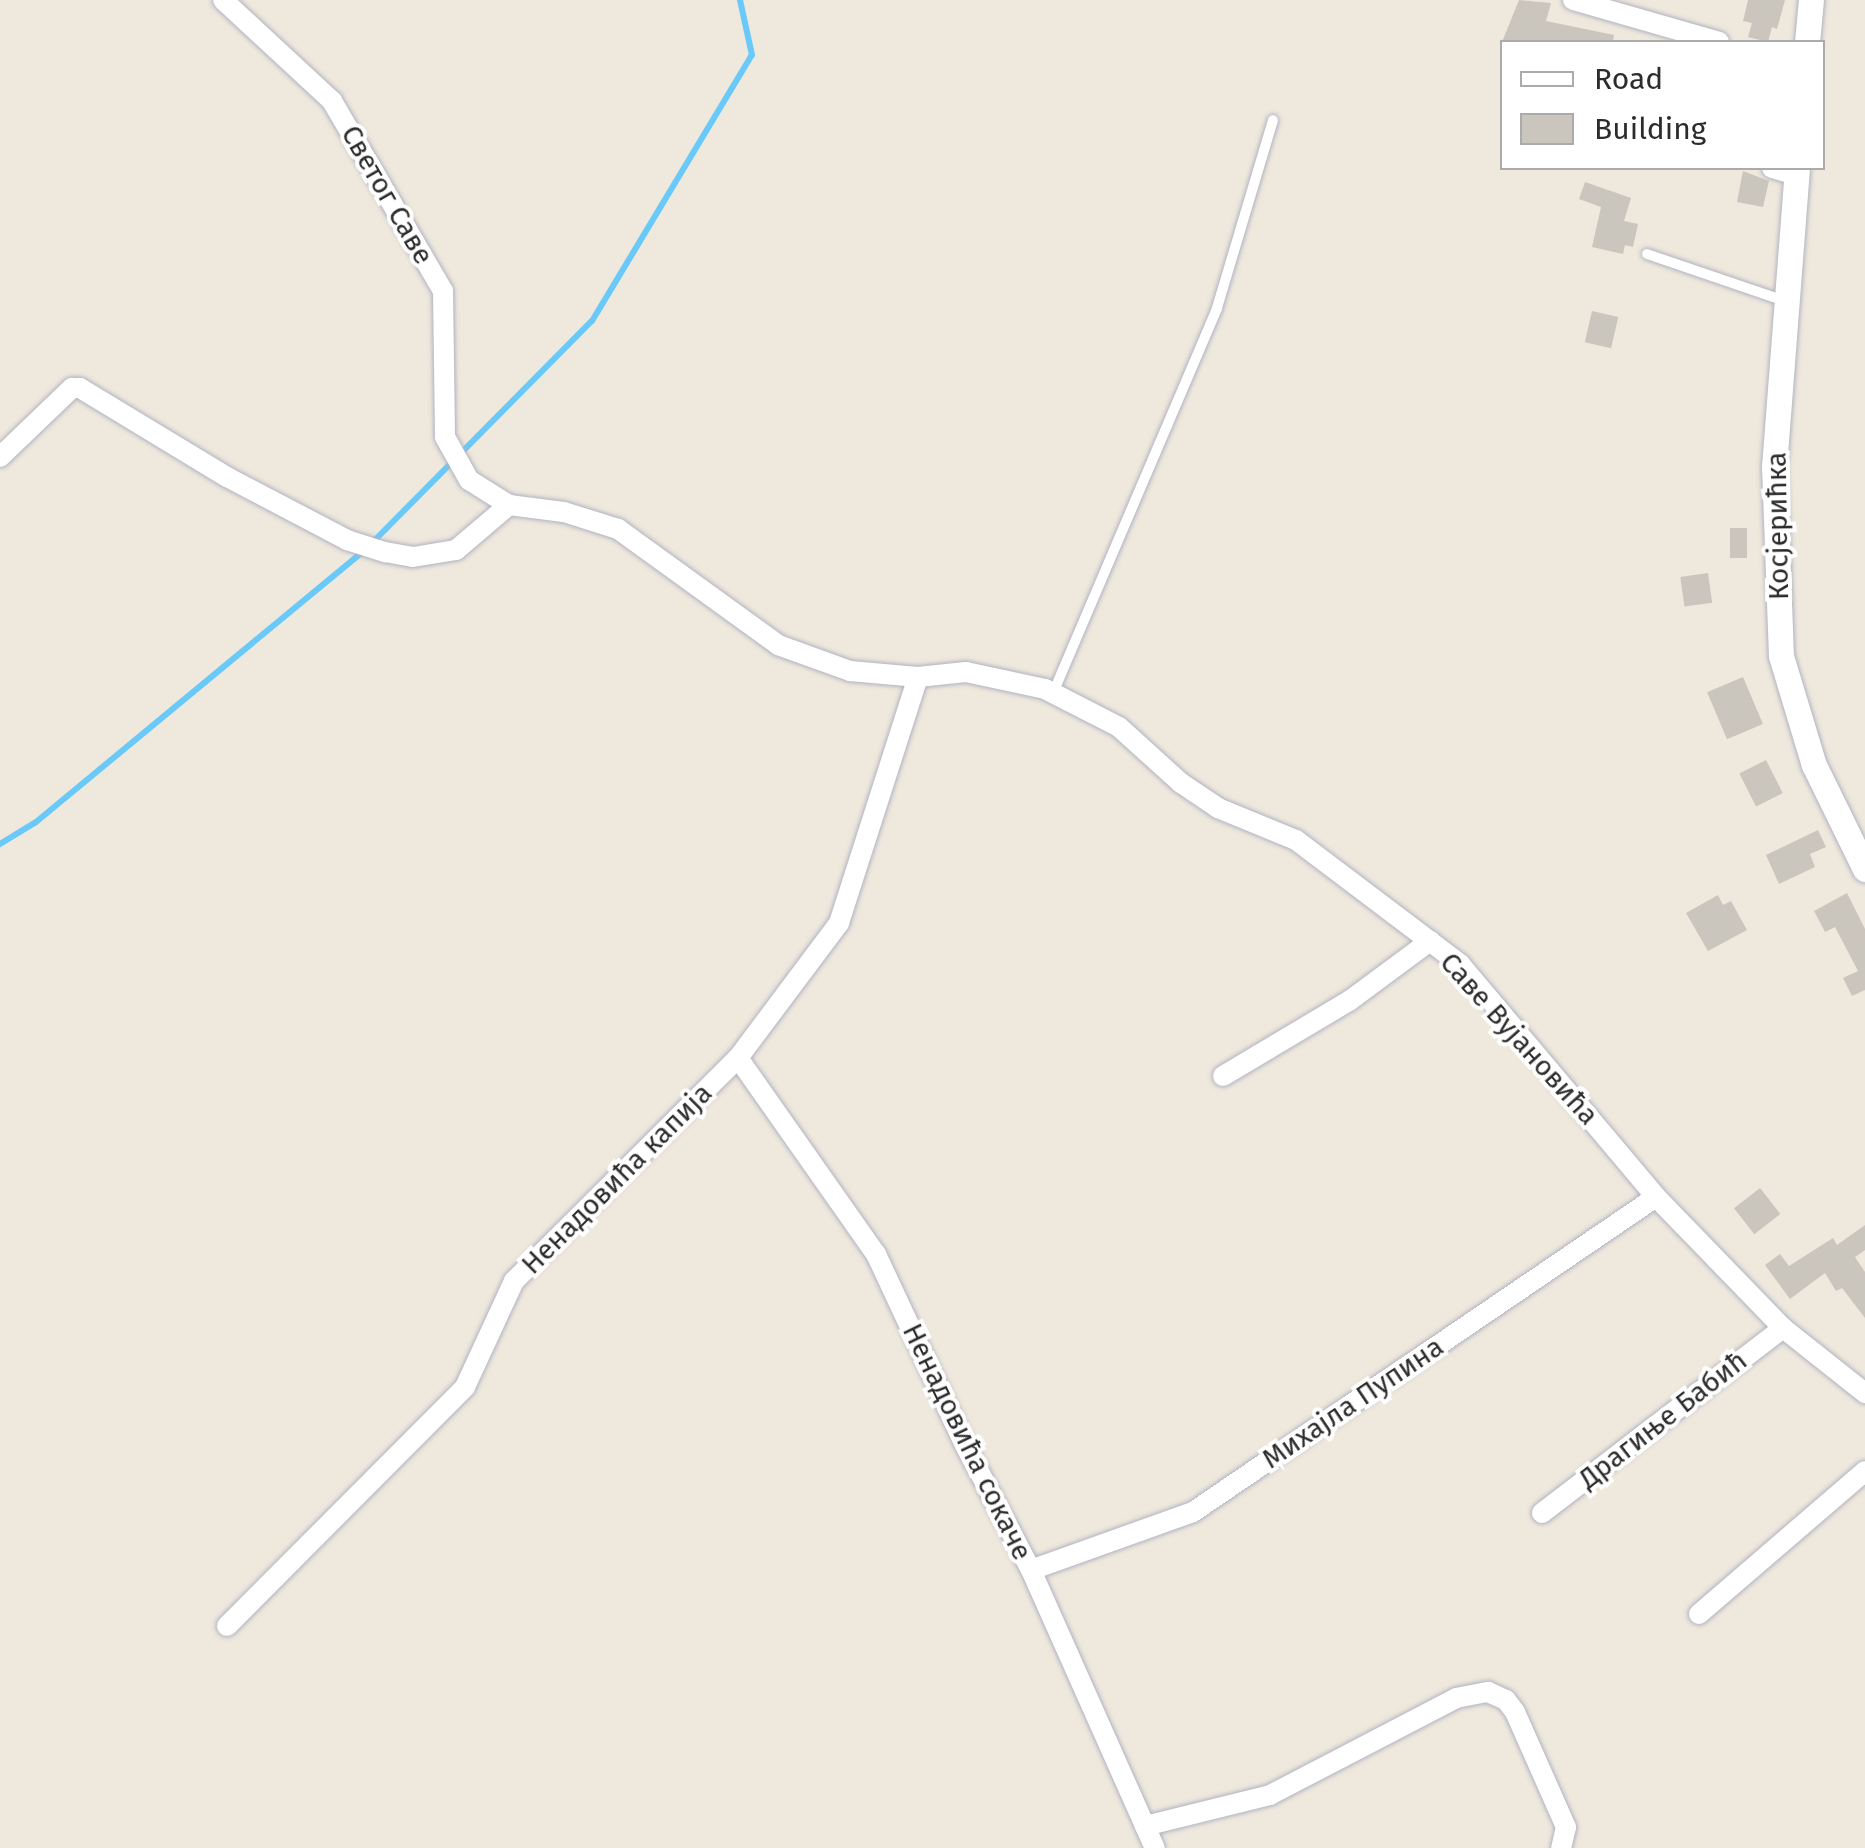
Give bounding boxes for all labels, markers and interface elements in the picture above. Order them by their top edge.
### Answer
legend [1500,40,1825,170]
text: Road [1594,61,1663,97]
text: Building [1594,111,1706,147]
street label: Светог Саве [334,120,440,270]
street label: Косјерићка [1760,452,1796,600]
street label: Саве Вујановића [1433,946,1605,1132]
street label: Ненадовића капија [515,1077,719,1281]
street label: Ненадовића сокаче [895,1318,1039,1566]
street label: Михајла Пупина [1256,1330,1450,1476]
street label: Драгиње Бабић [1572,1344,1754,1496]

